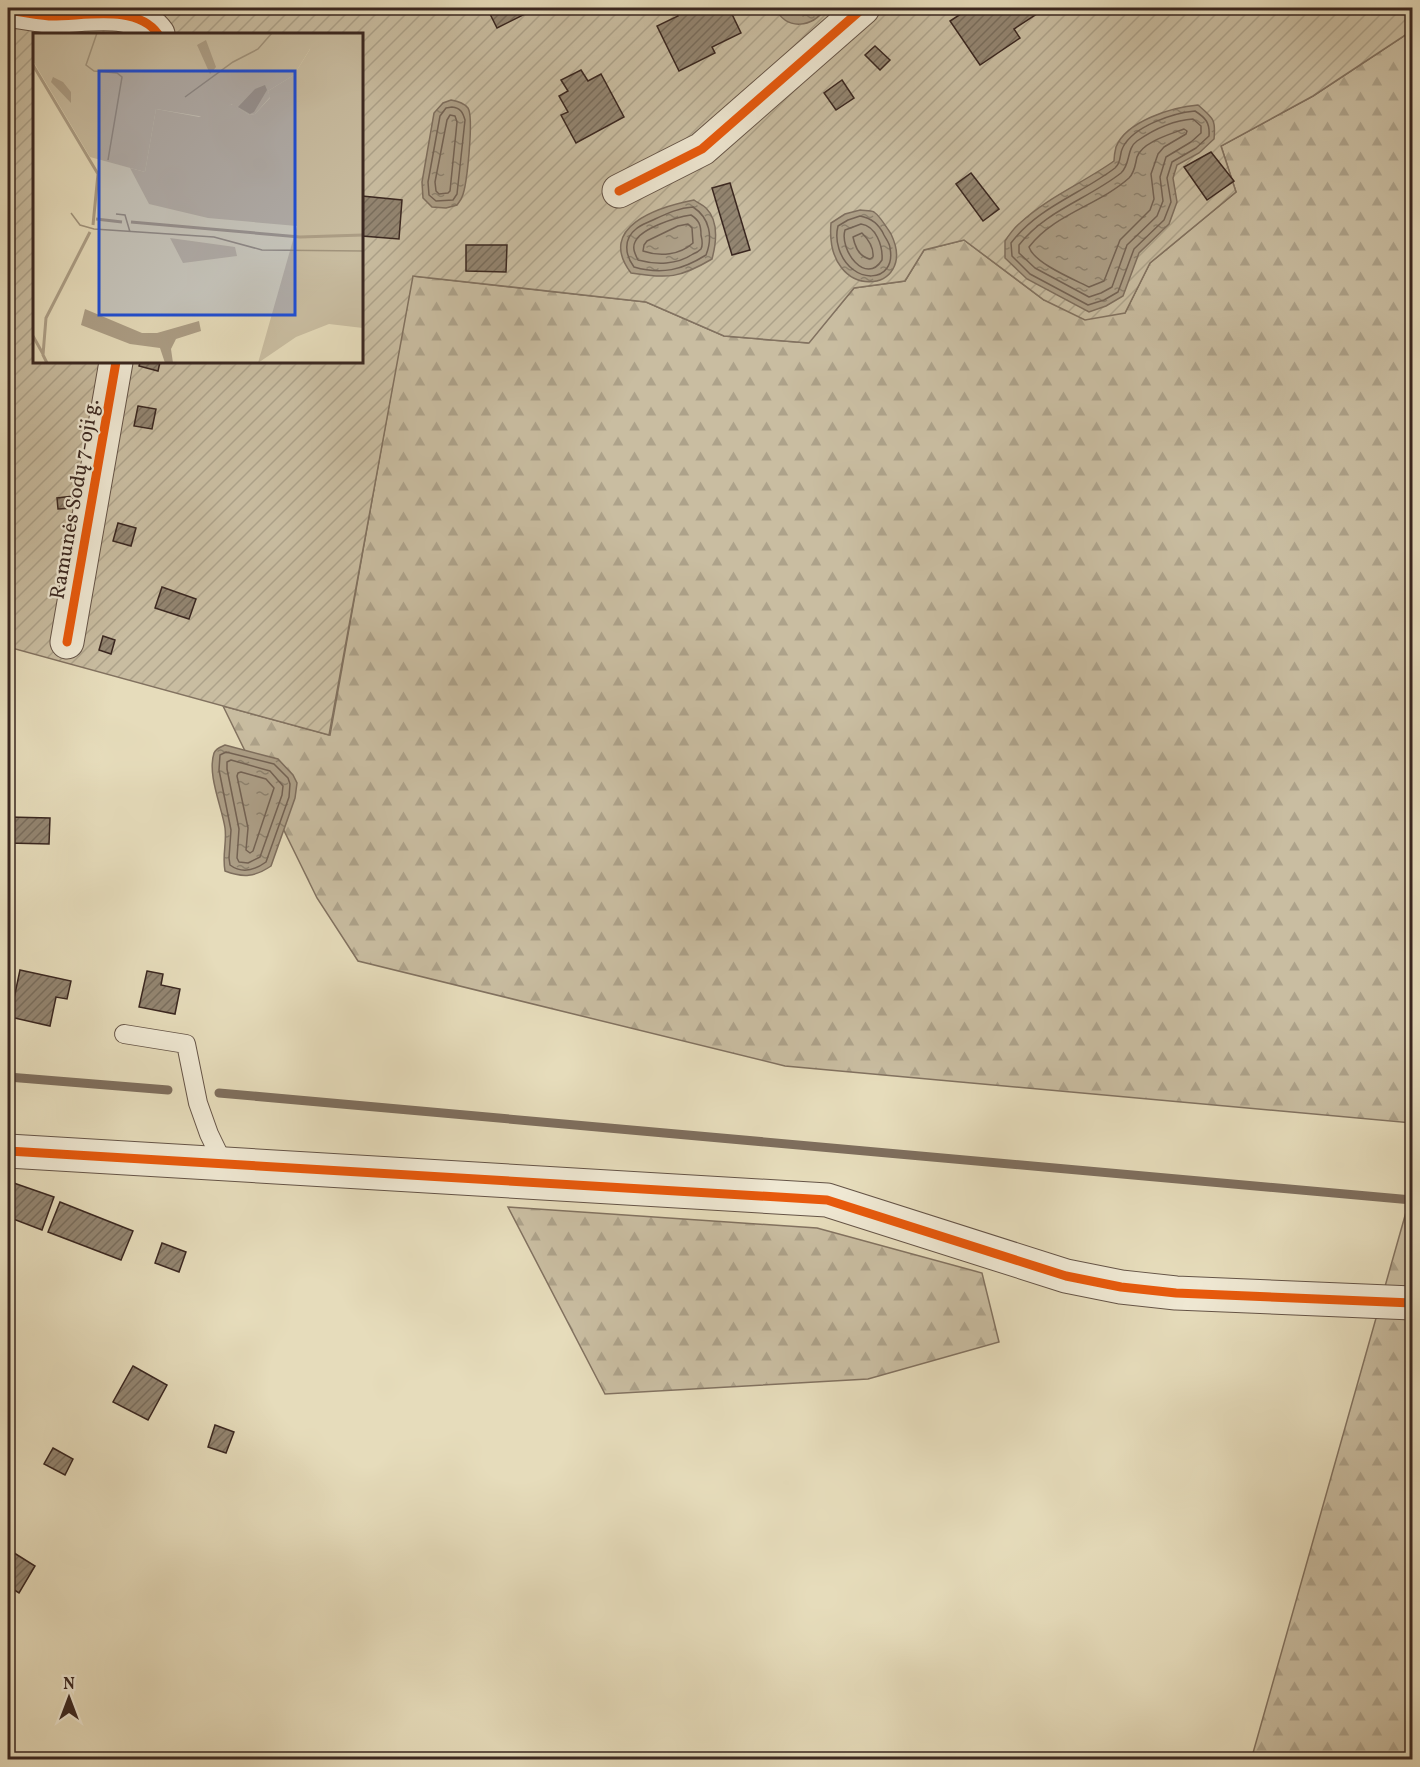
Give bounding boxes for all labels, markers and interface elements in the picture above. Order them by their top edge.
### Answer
inset map [33,33,363,363]
street label: Ramunės Sodų 7-oji g. [44,397,107,602]
north arrow [39,1668,99,1728]
text: N [63,1674,75,1696]

